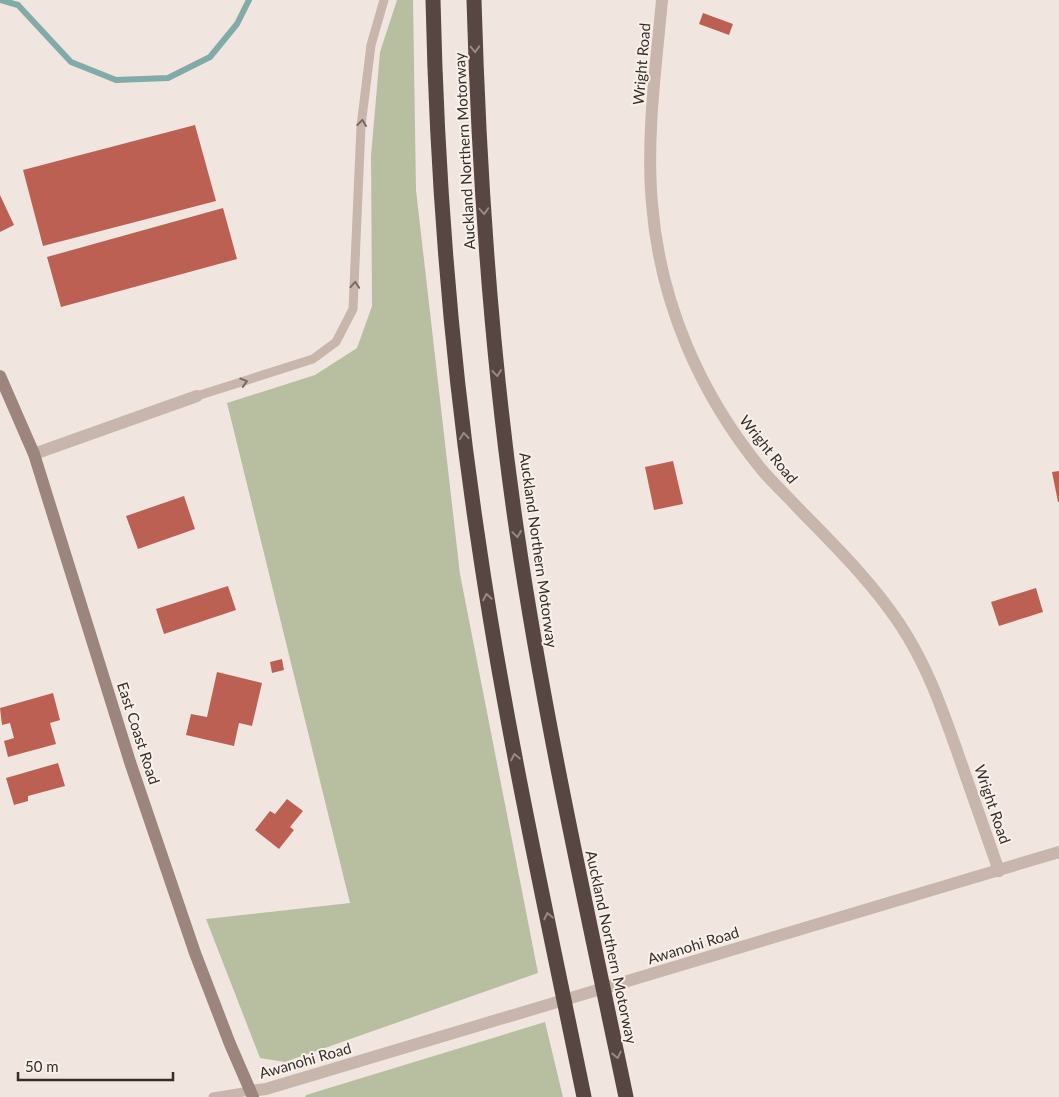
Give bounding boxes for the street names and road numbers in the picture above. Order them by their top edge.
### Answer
street label: Wright Road [628,22,654,106]
street label: Auckland Northern Motorway [450,52,478,250]
street label: Wright Road [736,411,802,487]
street label: Auckland Northern Motorway [516,451,562,649]
street label: East Coast Road [114,680,164,786]
street label: Wright Road [971,762,1015,846]
street label: Auckland Northern Motorway [583,849,641,1046]
street label: Awanohi Road [645,923,741,967]
street label: Awanohi Road [257,1038,353,1082]

